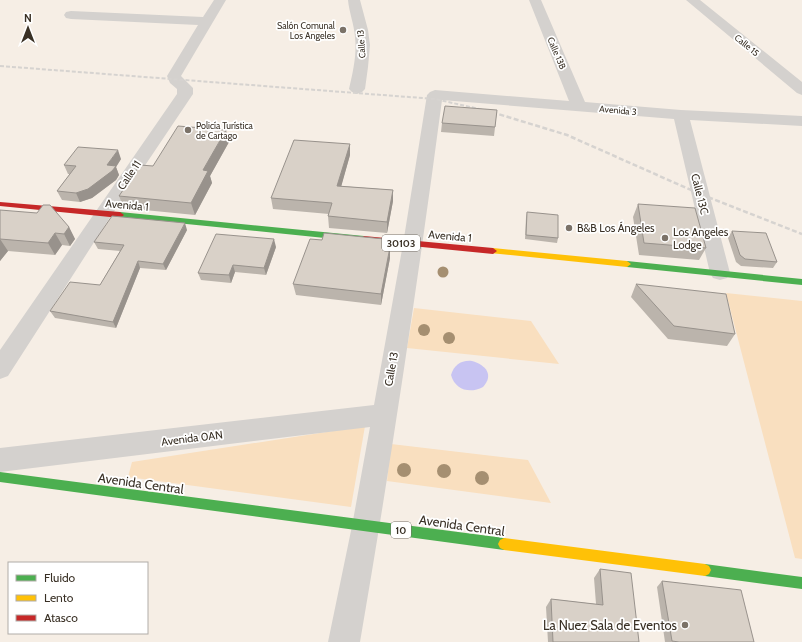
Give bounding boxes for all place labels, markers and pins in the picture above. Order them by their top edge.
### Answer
place label: Salón Comunal Los Angeles [277,20,336,41]
marker: Salón Comunal Los Angeles [338,25,348,35]
place label: Policía Turística de Cartago [196,120,254,141]
marker: Policía Turística de Cartago [183,125,193,135]
place label: B&B Los Ángeles [577,221,655,235]
marker: B&B Los Ángeles [564,223,574,233]
place label: Los Angeles Lodge [673,225,729,252]
marker: Los Angeles Lodge [660,233,670,243]
place label: La Nuez Sala de Eventos [543,617,678,633]
marker: La Nuez Sala de Eventos [680,620,690,630]

